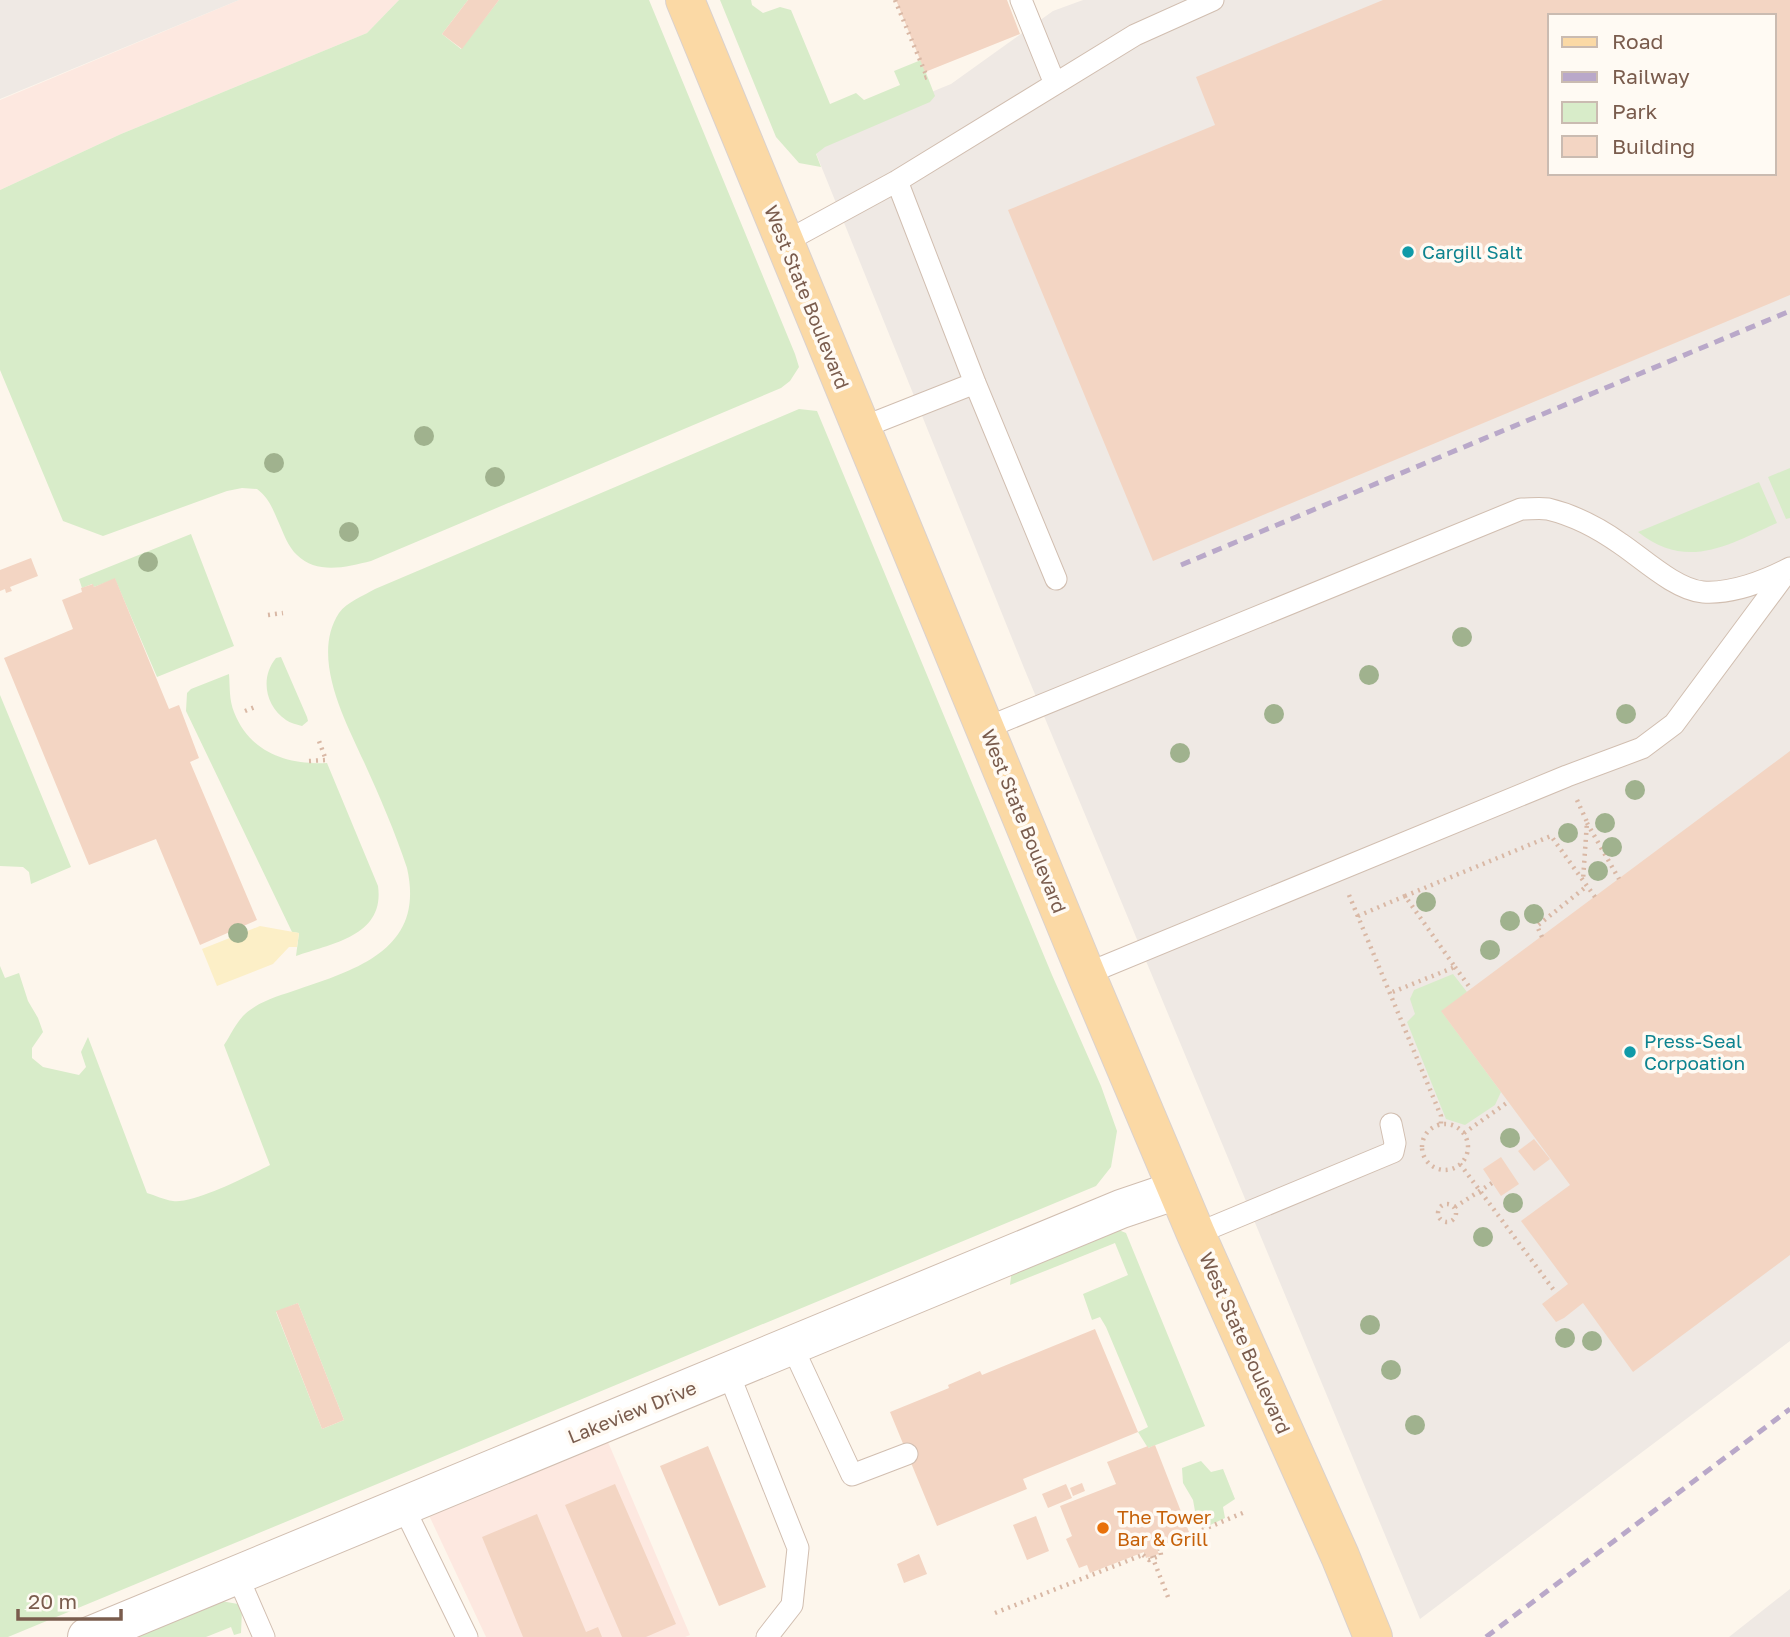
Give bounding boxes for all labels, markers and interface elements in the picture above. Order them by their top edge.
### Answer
legend [1548,14,1776,175]
text: Road [1612,28,1663,54]
text: Railway [1612,63,1690,89]
text: Park [1612,98,1658,124]
text: Building [1612,133,1695,159]
street label: West State Boulevard [760,202,855,392]
place label: Cargill Salt [1422,240,1523,263]
marker: Cargill Salt [1400,244,1416,260]
street label: West State Boulevard [977,726,1072,916]
place label: Press-Seal Corpoation [1644,1029,1745,1074]
marker: Press-Seal Corpoation [1622,1044,1638,1060]
street label: West State Boulevard [1195,1249,1296,1437]
street label: Lakeview Drive [564,1375,699,1448]
place label: The Tower Bar & Grill [1117,1505,1212,1550]
marker: The Tower Bar & Grill [1095,1520,1111,1536]
scale bar [18,1578,121,1622]
text: 20 m [28,1588,77,1614]

